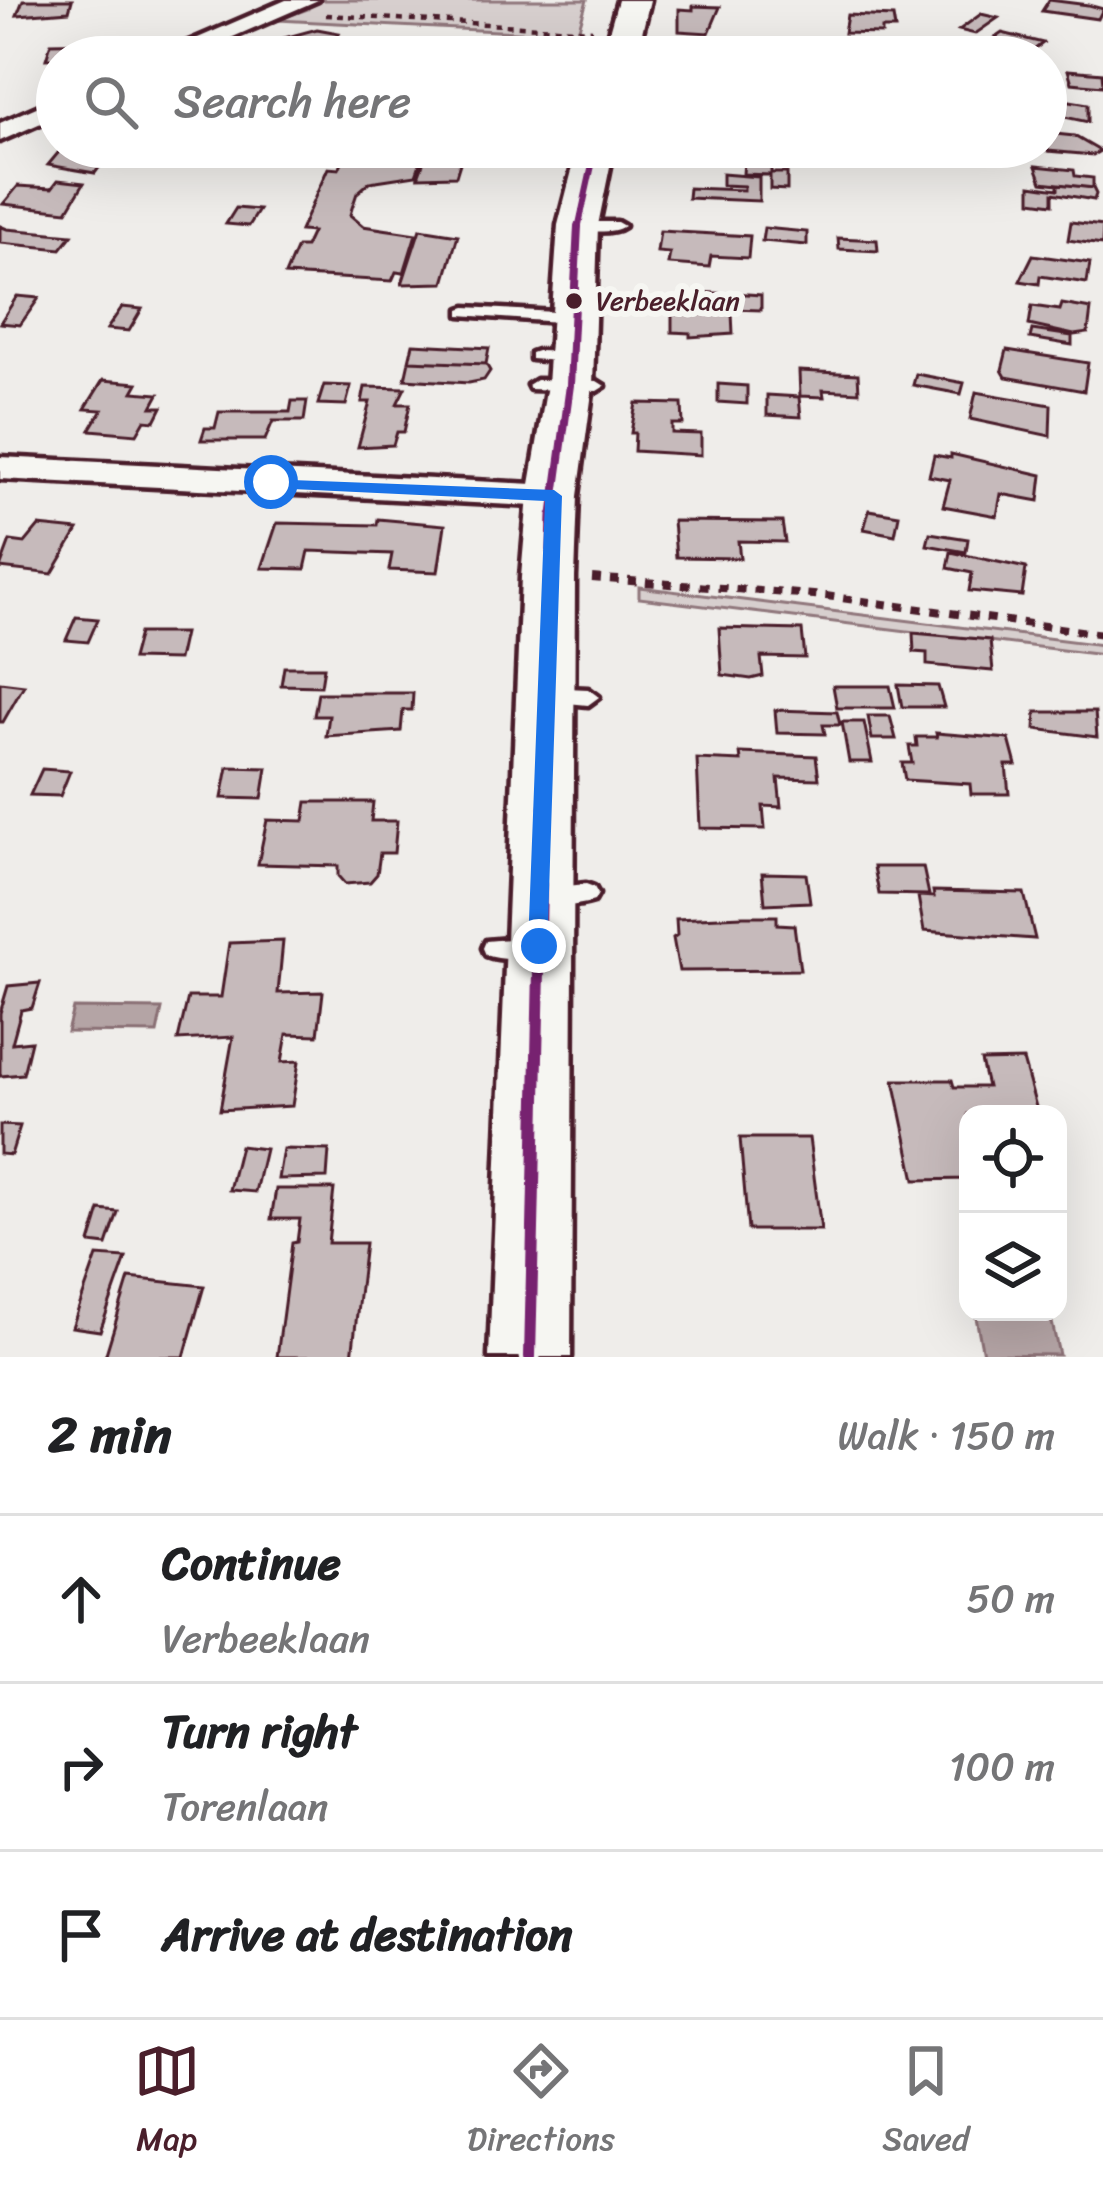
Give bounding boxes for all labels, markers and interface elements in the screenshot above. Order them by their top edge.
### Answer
search box [36,36,1067,168]
text: Search here [174,62,411,142]
icon: search [78,69,144,135]
place label: Verbeeklaan [596,277,740,325]
marker: Verbeeklaan [563,290,585,312]
route start [244,455,298,509]
route end [512,919,566,973]
map controls [959,1105,1067,1321]
button: locate [959,1105,1067,1213]
button: layers [959,1213,1067,1321]
text: 2 min [48,1390,171,1480]
text: Walk · 150 m [837,1401,1055,1470]
text: Continue [162,1524,341,1604]
text: 50 m [966,1564,1055,1633]
icon: ahead [48,1566,114,1632]
text: Verbeeklaan [162,1604,370,1673]
text: Turn right [162,1692,357,1772]
text: 100 m [949,1732,1055,1801]
icon: right [48,1734,114,1800]
text: Torenlaan [162,1772,328,1841]
text: Arrive at destination [162,1895,572,1975]
icon: arrive [48,1902,114,1968]
tab: Map [134,2038,200,2168]
tab: Directions [467,2038,615,2168]
tab: Saved [882,2038,969,2168]

